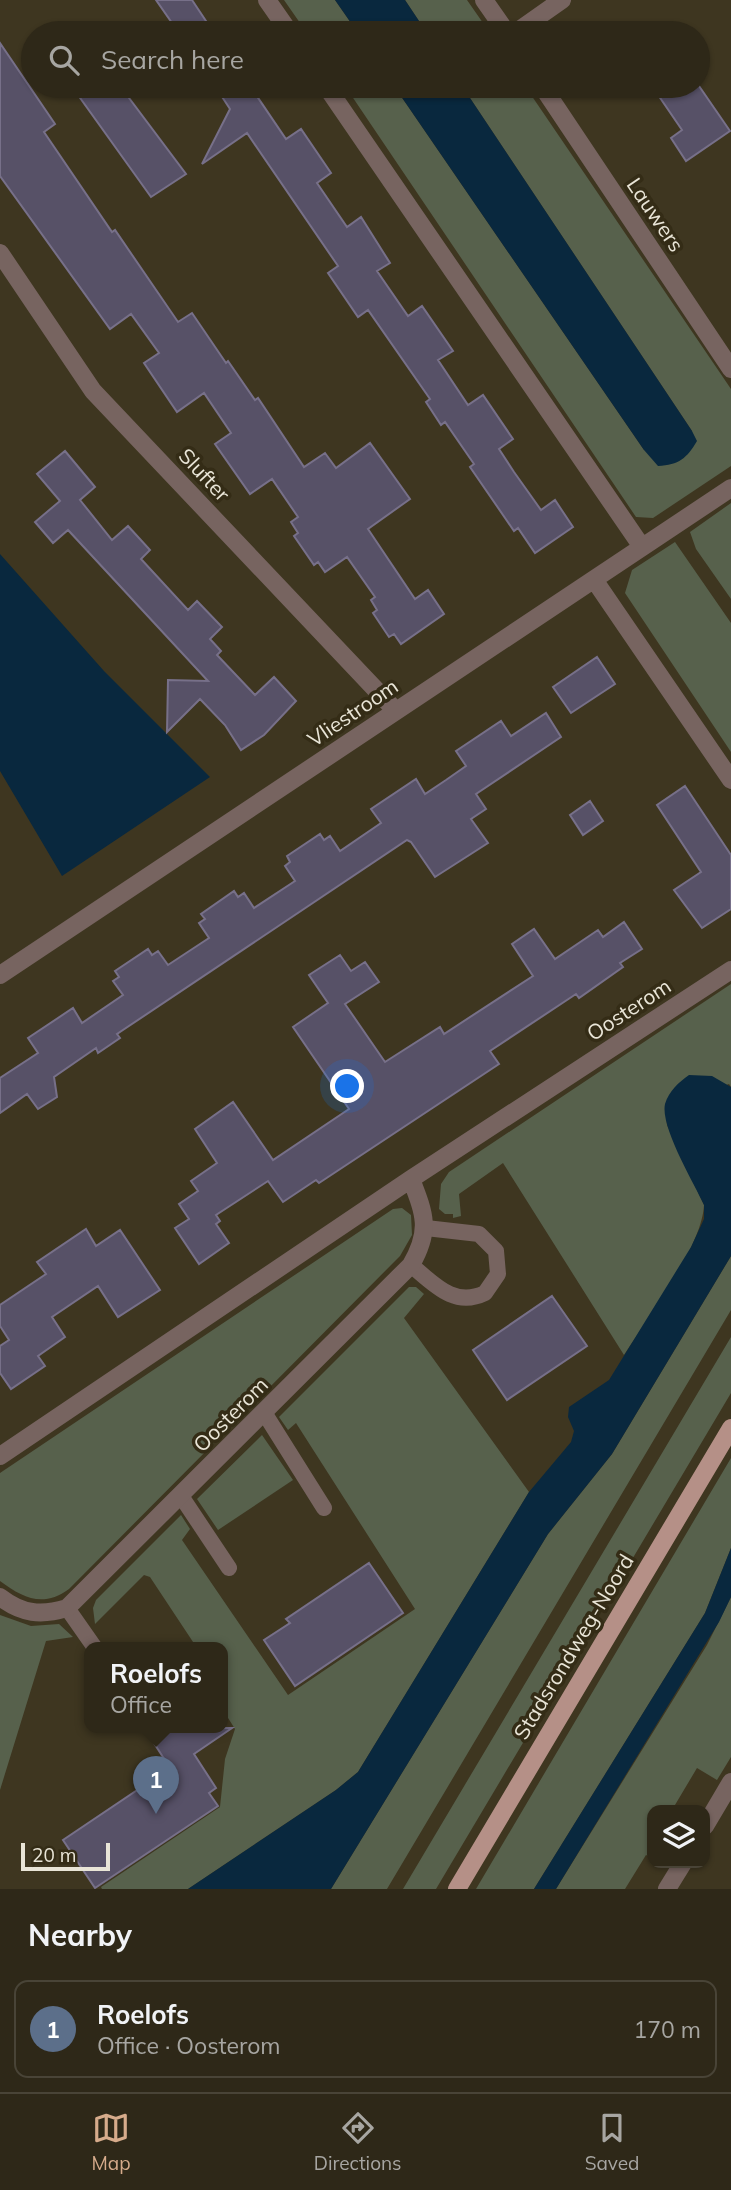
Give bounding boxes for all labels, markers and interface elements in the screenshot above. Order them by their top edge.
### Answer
search box [21,21,710,98]
icon: search [45,41,83,79]
text: Search here [101,43,244,76]
street label: Lauwers [622,173,690,256]
street label: Slufter [174,442,236,507]
street label: Vliestroom [302,672,403,752]
street label: Oosterom [581,972,675,1046]
your location [330,1069,364,1103]
street label: Oosterom [187,1371,273,1457]
street label: Stadsrondweg-Noord [508,1549,639,1744]
popup [84,1642,228,1733]
text: Roelofs [110,1657,202,1690]
text: Office [110,1690,172,1719]
pin: 1 [133,1756,179,1814]
map controls [647,1805,710,1868]
button: layers [647,1805,710,1868]
scale bar [21,1840,110,1872]
text: 20 m [32,1843,76,1867]
text: Nearby [28,1916,132,1954]
text: Roelofs [97,1998,189,2031]
text: 1 [46,2015,60,2044]
text: 170 m [633,2015,701,2044]
text: Office · Oosterom [97,2031,281,2060]
tab: Map [92,2109,131,2175]
tab: Directions [314,2109,402,2175]
tab: Saved [585,2109,639,2175]

